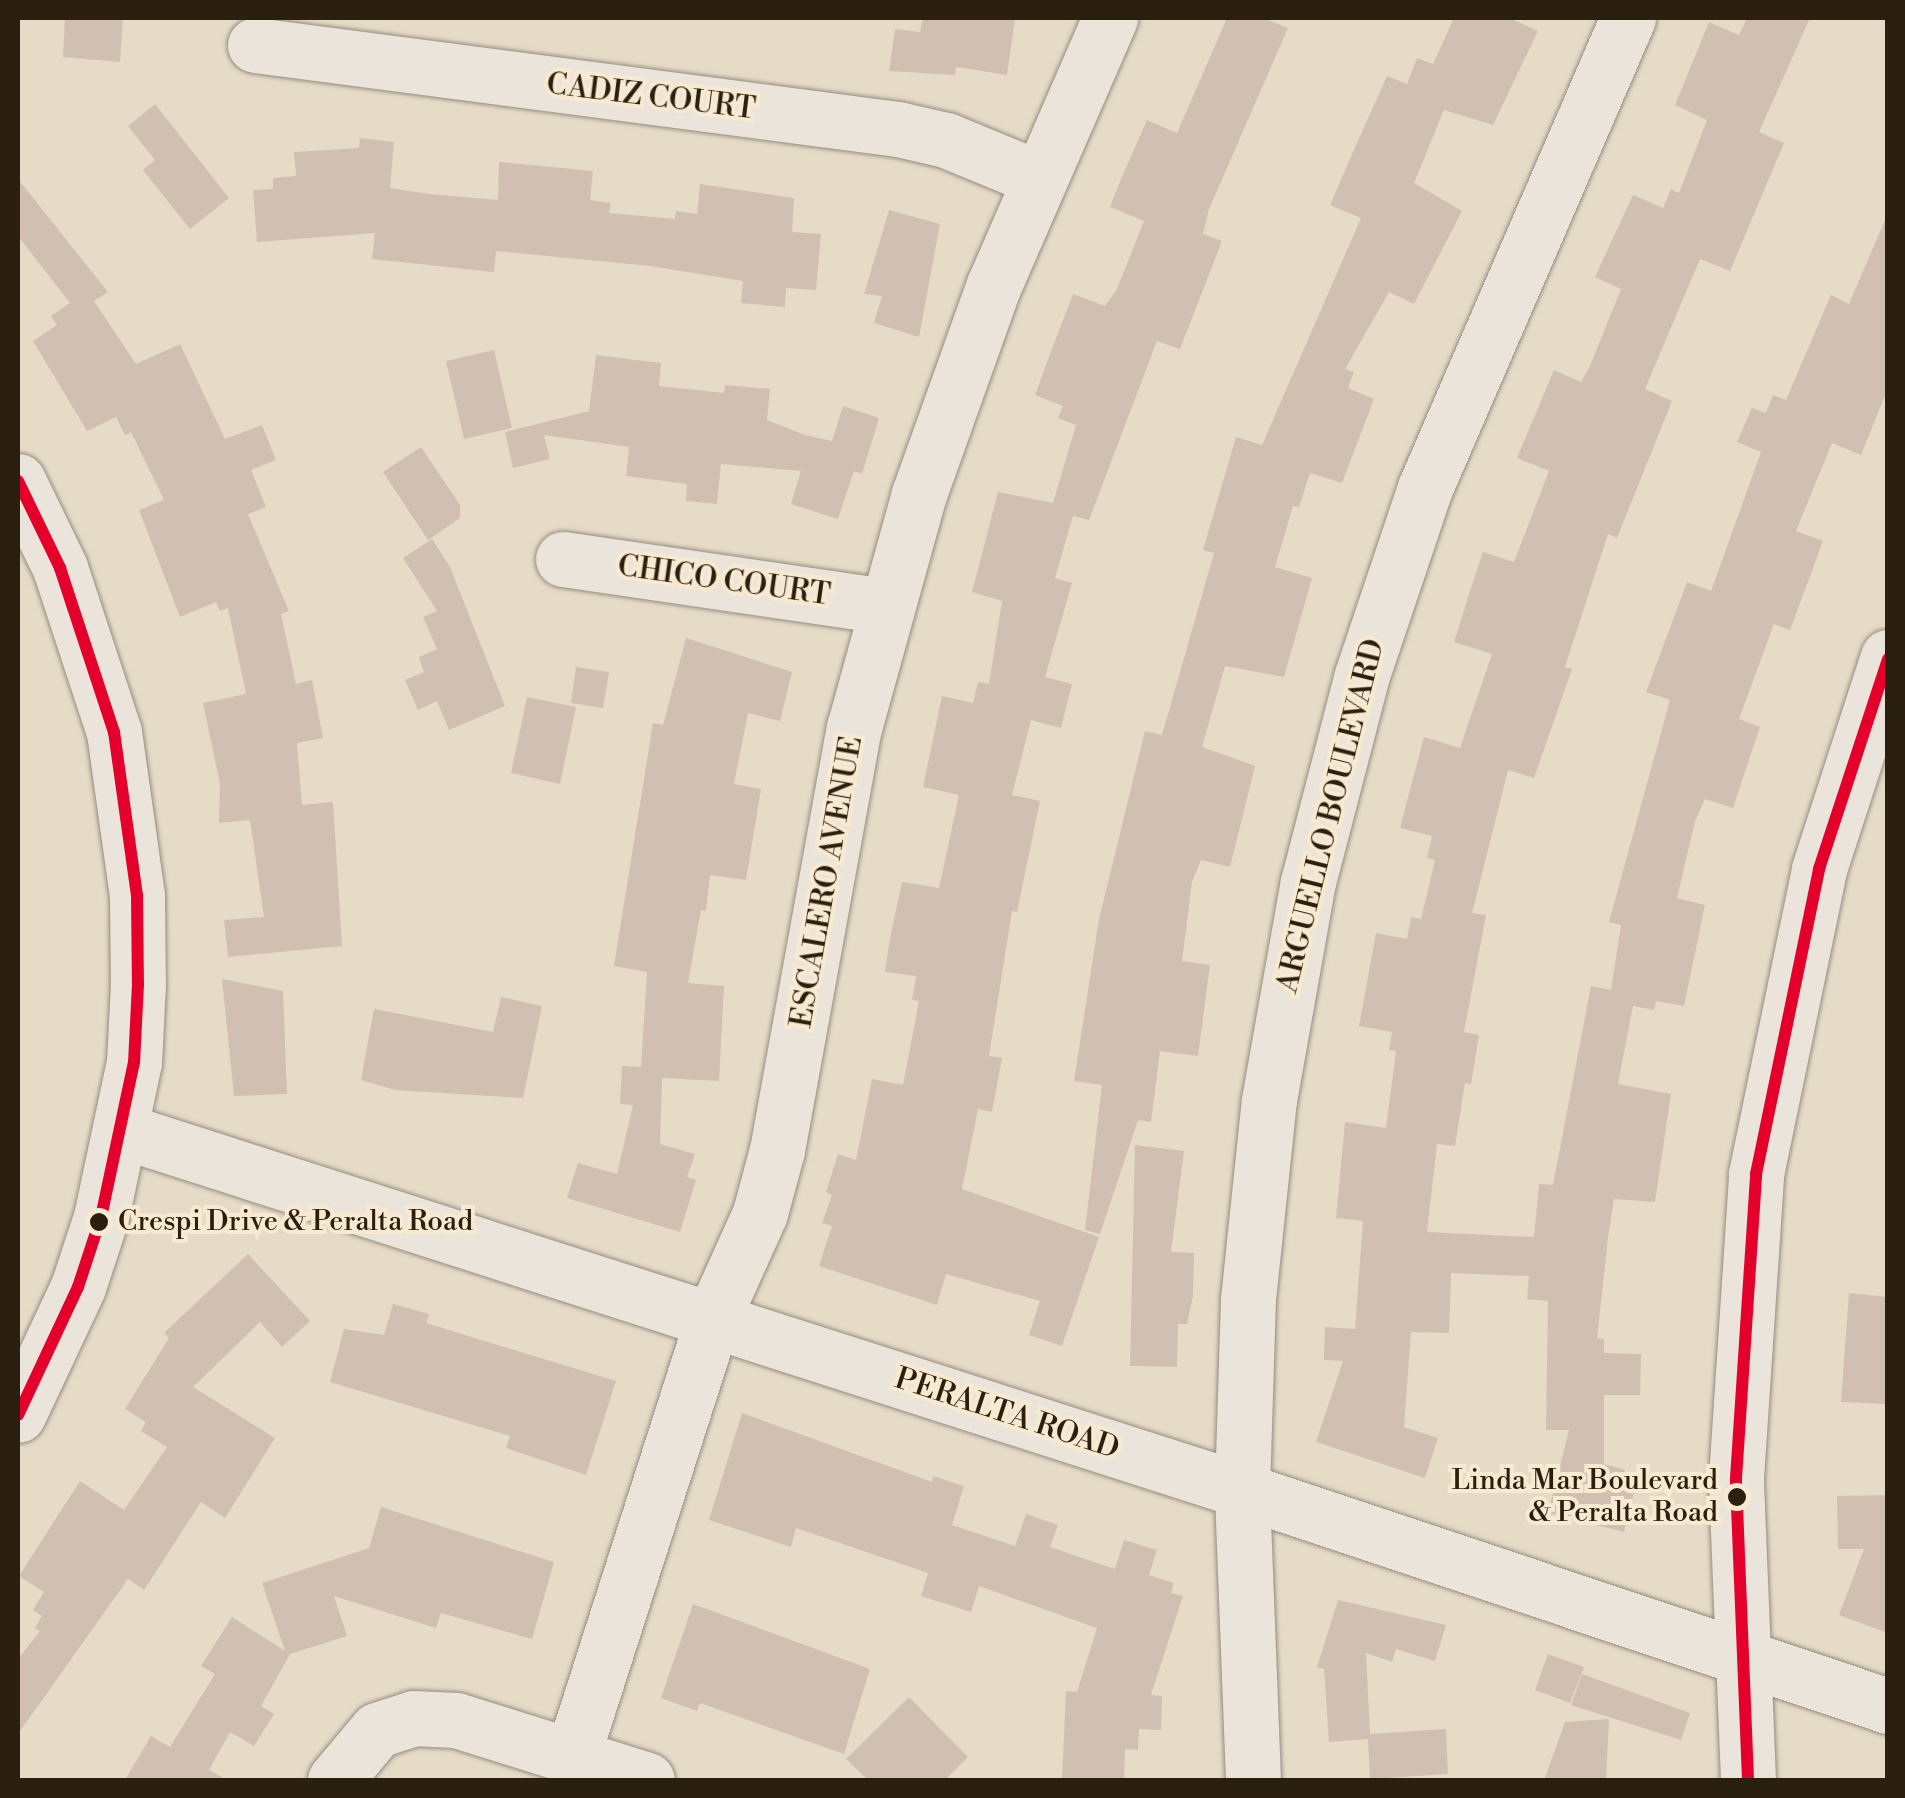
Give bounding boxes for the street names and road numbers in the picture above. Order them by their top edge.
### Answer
street label: CADIZ COURT [544,66,758,128]
street label: CHICO COURT [615,548,833,614]
street label: ARGUELLO BOULEVARD [1270,635,1392,997]
street label: ESCALERO AVENUE [784,733,870,1031]
street label: PERALTA ROAD [890,1361,1124,1467]

